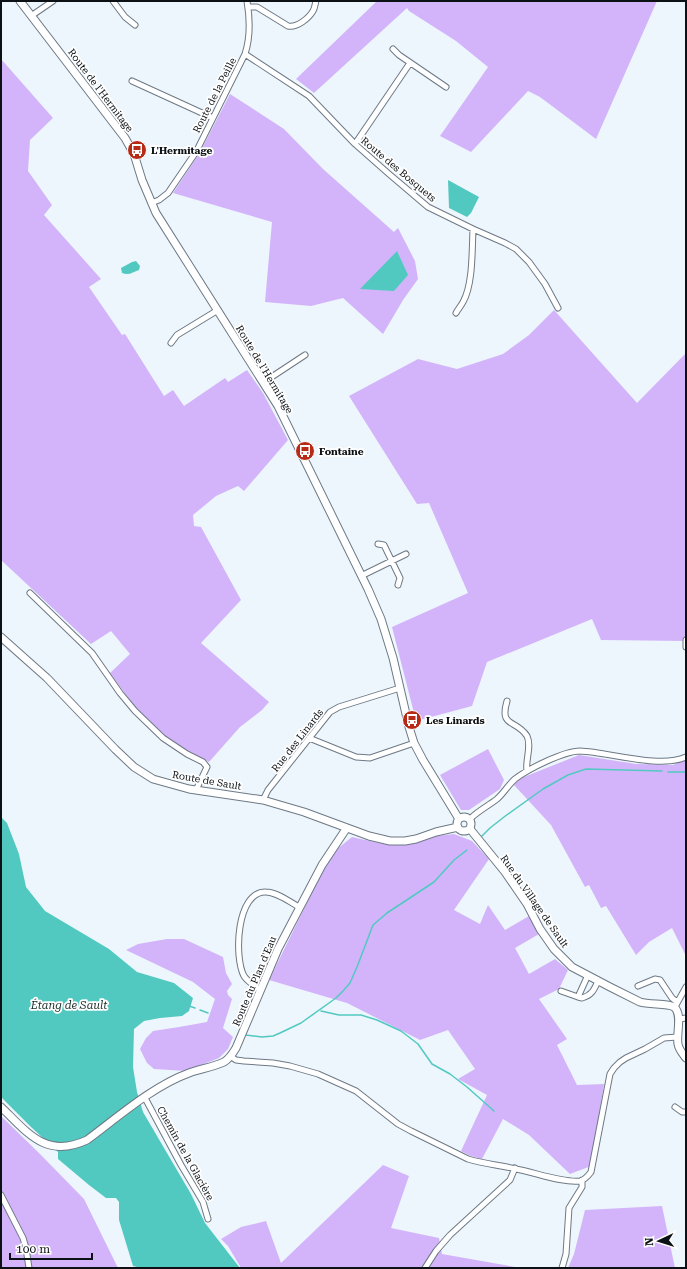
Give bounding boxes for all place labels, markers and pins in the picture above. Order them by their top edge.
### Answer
bus stop icon: L'Hermitage [126,139,148,161]
place label: L'Hermitage [151,145,212,156]
bus stop icon: Fontaine [294,440,316,462]
place label: Fontaine [319,446,364,457]
bus stop icon: Les Linards [401,709,423,731]
place label: Les Linards [426,715,485,726]

